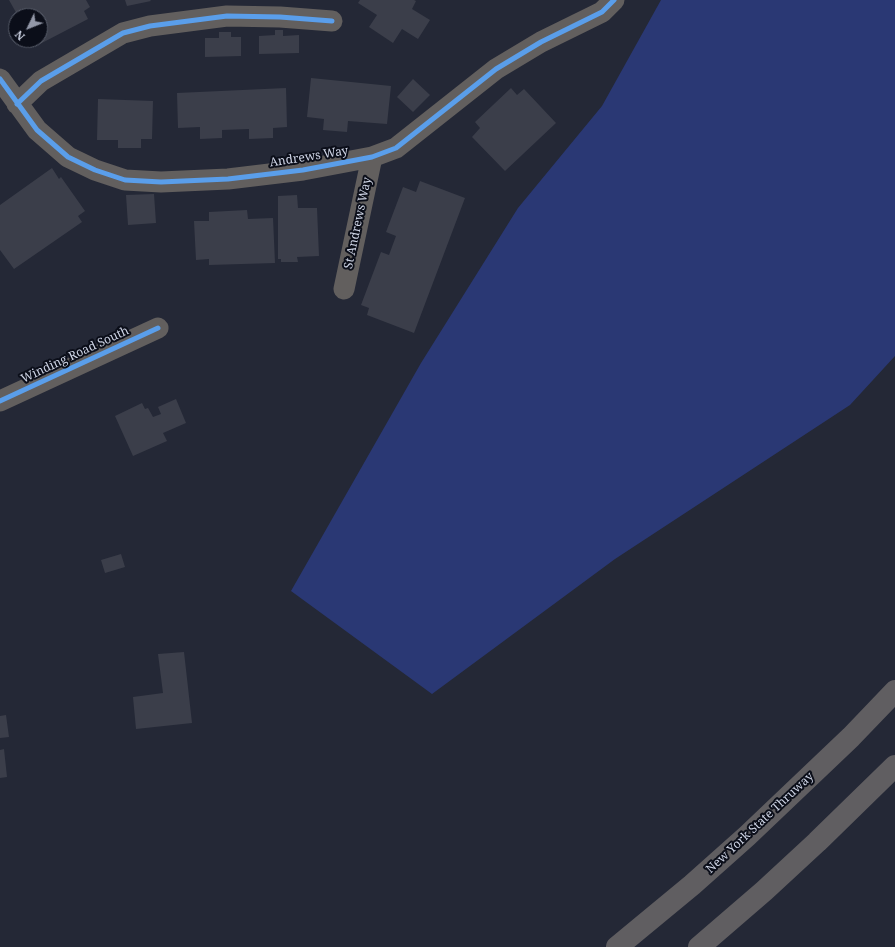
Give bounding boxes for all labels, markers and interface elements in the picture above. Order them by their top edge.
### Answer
north arrow [8,8,48,48]
text: N [11,28,28,44]
street label: Andrews Way [269,144,349,170]
street label: St Andrews Way [341,176,375,270]
street label: Winding Road South [19,324,131,386]
street label: New York State Thruway [703,769,817,877]

